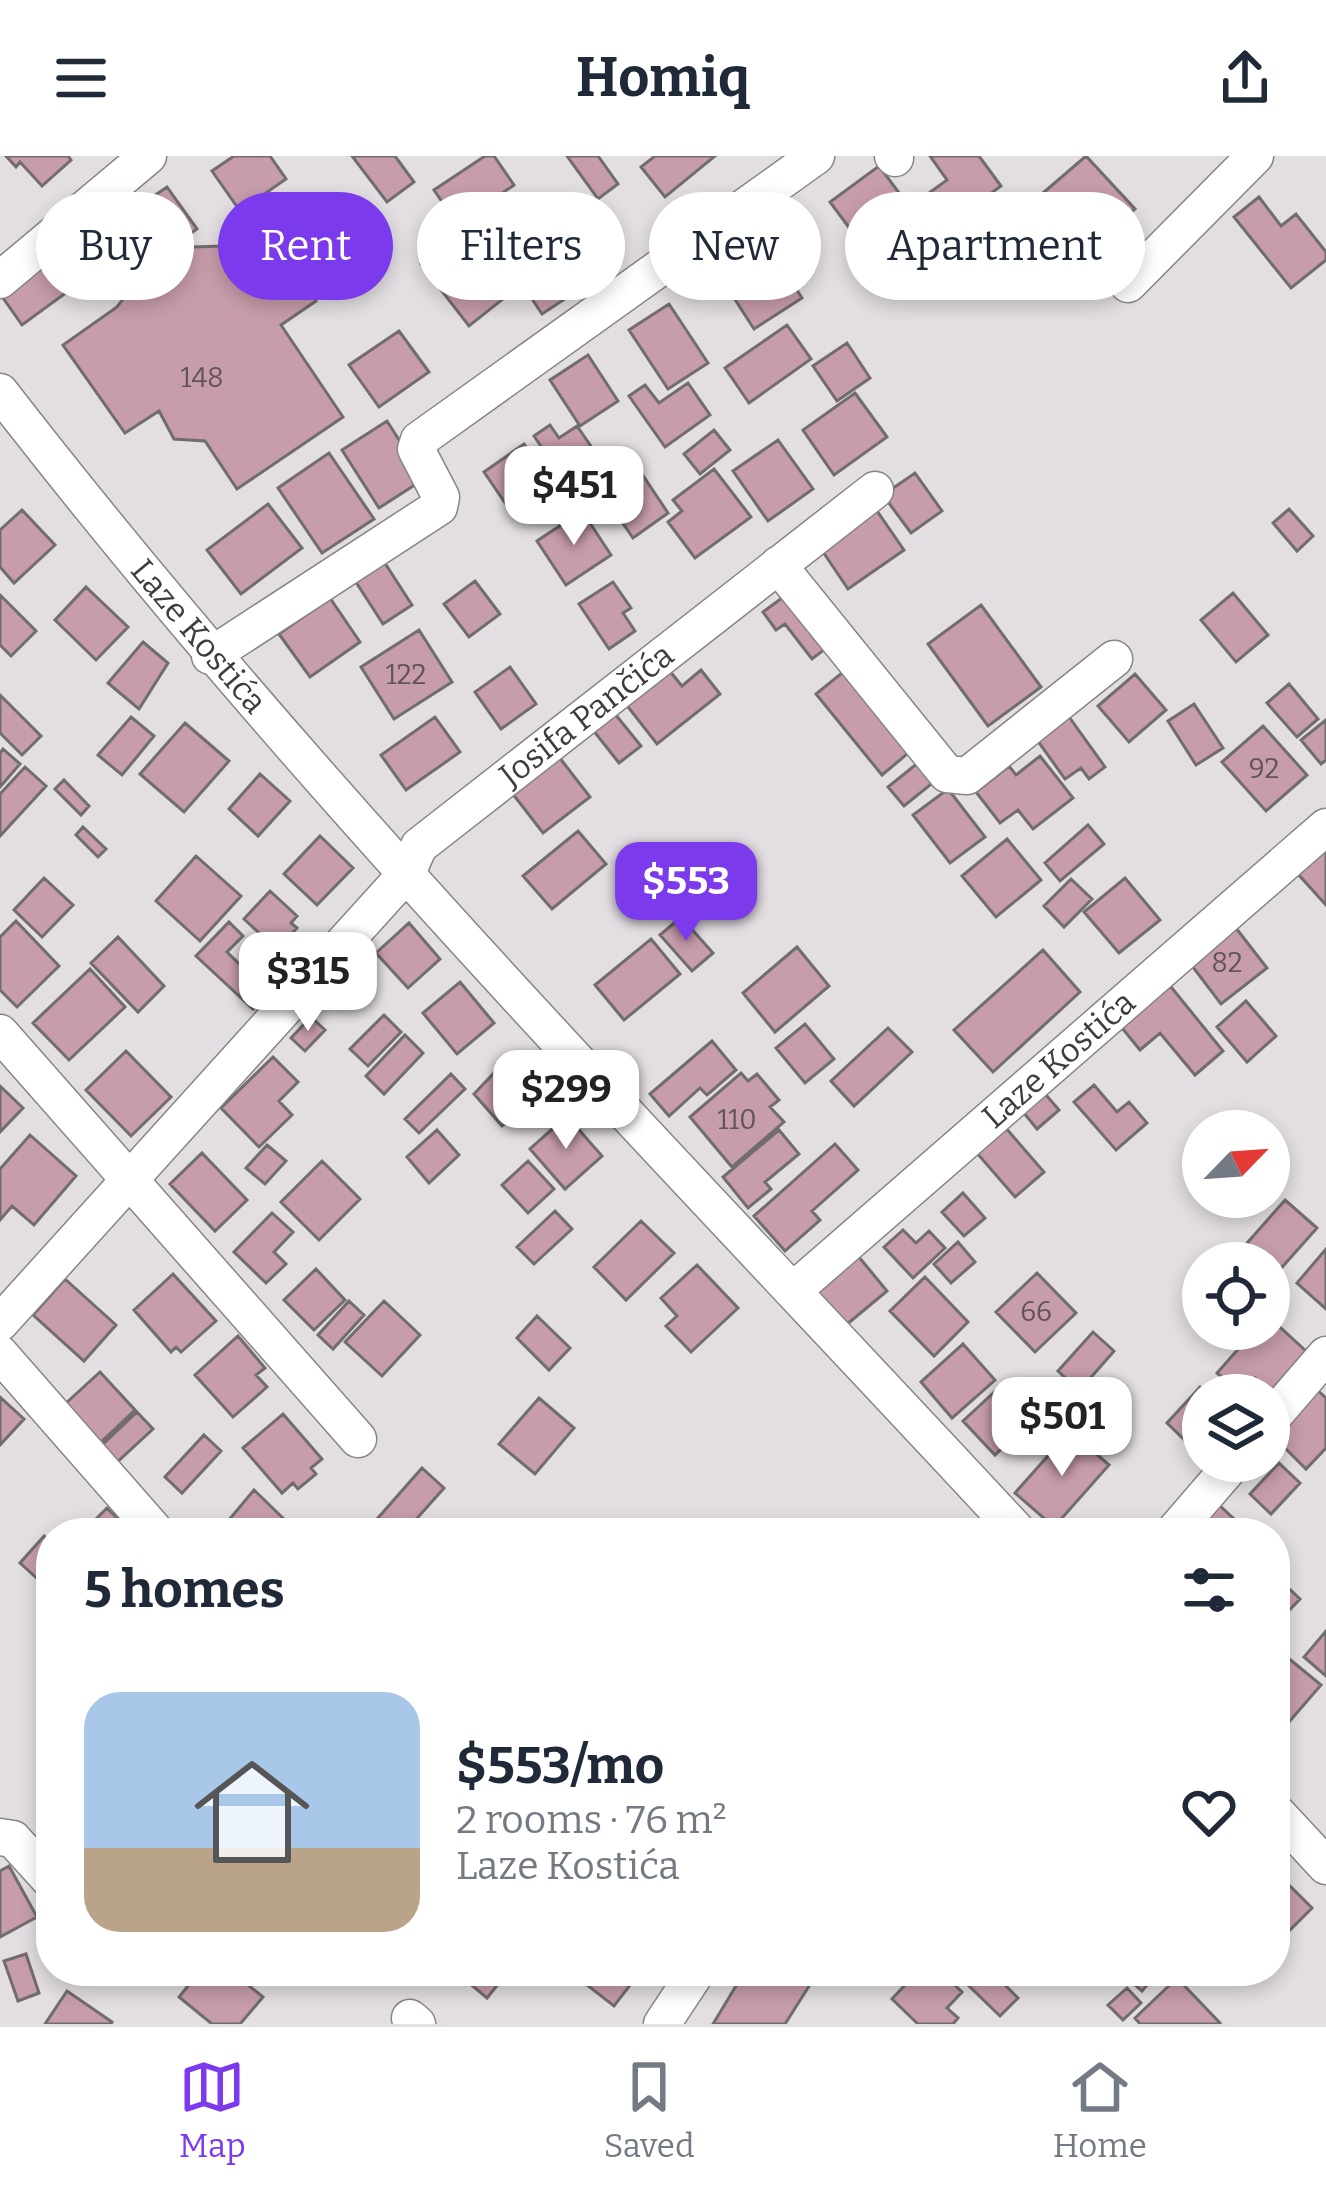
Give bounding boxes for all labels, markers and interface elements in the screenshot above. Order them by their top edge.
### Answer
icon: menu [48,45,114,111]
icon: share [1212,45,1278,111]
text: Homiq [576,46,750,110]
chip: Buy [36,192,194,300]
chip: Rent [218,192,393,300]
chip: Filters [417,192,625,300]
chip: New [649,192,821,300]
chip: Apartment [845,192,1145,300]
house number: 148 [181,362,223,394]
pin: $451 [503,446,645,548]
text: $451 [531,462,617,508]
street label: Laze Kostića [122,551,275,722]
street label: Josifa Pančića [491,635,682,796]
house number: 122 [386,659,426,691]
house number: 92 [1249,753,1279,785]
pin: $553 [615,842,757,944]
text: $553 [642,858,730,904]
pin: $315 [237,932,379,1034]
house number: 82 [1212,947,1242,979]
text: $315 [266,948,350,994]
street label: Laze Kostića [974,982,1143,1137]
pin: $299 [495,1050,637,1152]
text: $299 [520,1066,612,1112]
house number: 110 [717,1104,757,1136]
north arrow [1182,1110,1290,1218]
map controls [1182,1110,1290,1482]
button: locate [1182,1242,1290,1350]
house number: 66 [1020,1296,1052,1328]
button: layers [1182,1374,1290,1482]
pin: $501 [991,1377,1133,1479]
text: $501 [1019,1393,1105,1439]
icon: filters [1176,1557,1242,1623]
text: 5 homes [84,1559,285,1621]
text: $553/mo [456,1735,664,1797]
icon: home [180,1740,324,1884]
icon: heart [1176,1779,1242,1845]
text: 2 rooms · 76 m² [456,1797,727,1843]
text: Laze Kostića [456,1843,680,1889]
tab: Map [179,2054,246,2166]
tab: Saved [604,2054,694,2166]
tab: Home [1053,2054,1147,2166]

